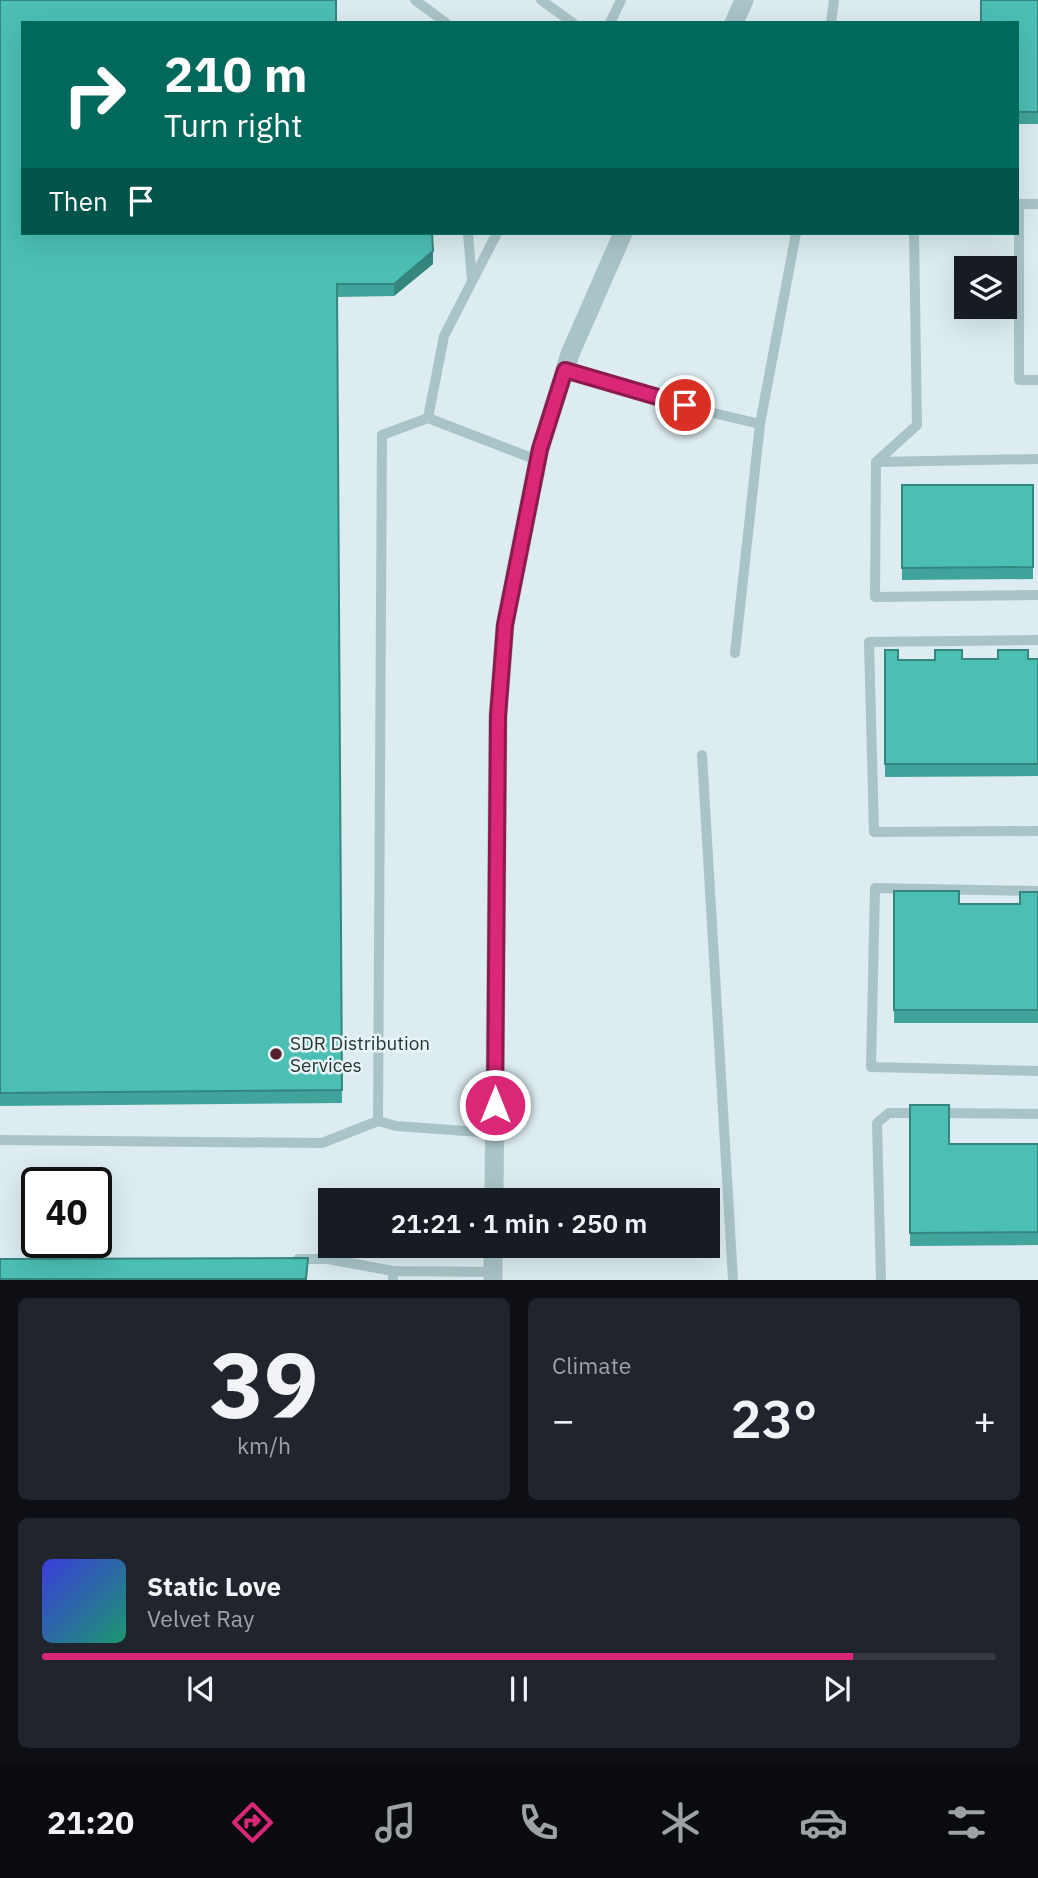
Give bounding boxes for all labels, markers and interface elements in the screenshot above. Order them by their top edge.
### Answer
text: 210 m [164,42,308,105]
icon: right [49,49,140,140]
text: Turn right [164,104,302,146]
icon: arrive [122,182,160,220]
text: Then [49,184,108,218]
map controls [954,256,1017,319]
button: layers [954,256,1017,319]
pin [655,375,715,435]
icon: arrive [666,386,704,424]
place label: SDR Distribution Services [290,1031,430,1077]
marker: SDR Distribution Services [268,1046,284,1062]
position arrow [458,1068,532,1142]
speed limit sign: 40 [21,1167,112,1258]
text: 21:21 · 1 min · 250 m [391,1206,647,1240]
text: 39 [209,1325,319,1443]
text: Climate [552,1350,631,1380]
text: 23° [731,1385,817,1452]
text: − [552,1395,575,1444]
text: + [973,1395,996,1444]
text: km/h [237,1430,291,1460]
text: Static Love [147,1569,281,1603]
text: Velvet Ray [147,1603,254,1633]
icon: previous [182,1670,220,1708]
icon: pause [500,1670,538,1708]
icon: next [818,1670,856,1708]
icon: directions [228,1798,277,1847]
icon: music [371,1798,420,1847]
icon: phone [514,1798,563,1847]
icon: climate [656,1798,705,1847]
icon: car [799,1798,848,1847]
icon: filters [942,1798,991,1847]
text: 21:20 [47,1801,134,1843]

